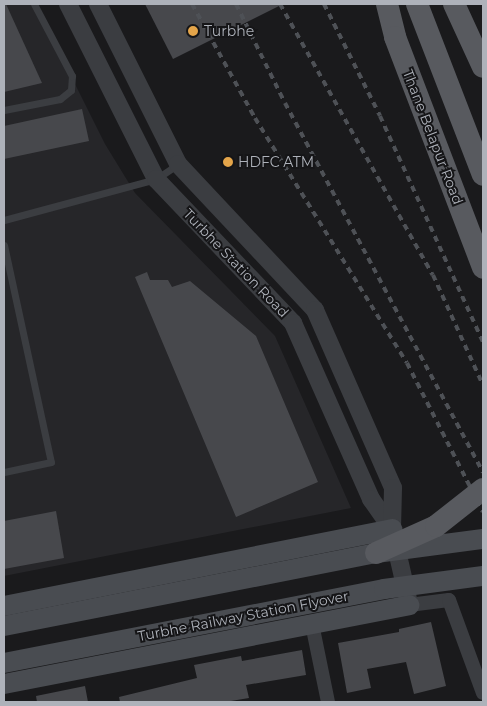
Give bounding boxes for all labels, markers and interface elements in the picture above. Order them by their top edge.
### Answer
place label: Turbhe [204,23,254,39]
marker: Turbhe [186,24,200,38]
street label: Thane Belapur Road [400,67,466,207]
place label: HDFC ATM [238,154,314,170]
marker: HDFC ATM [222,156,234,168]
street label: Turbhe Station Road [180,205,292,321]
street label: Turbhe Railway Station Flyover [136,587,350,645]

